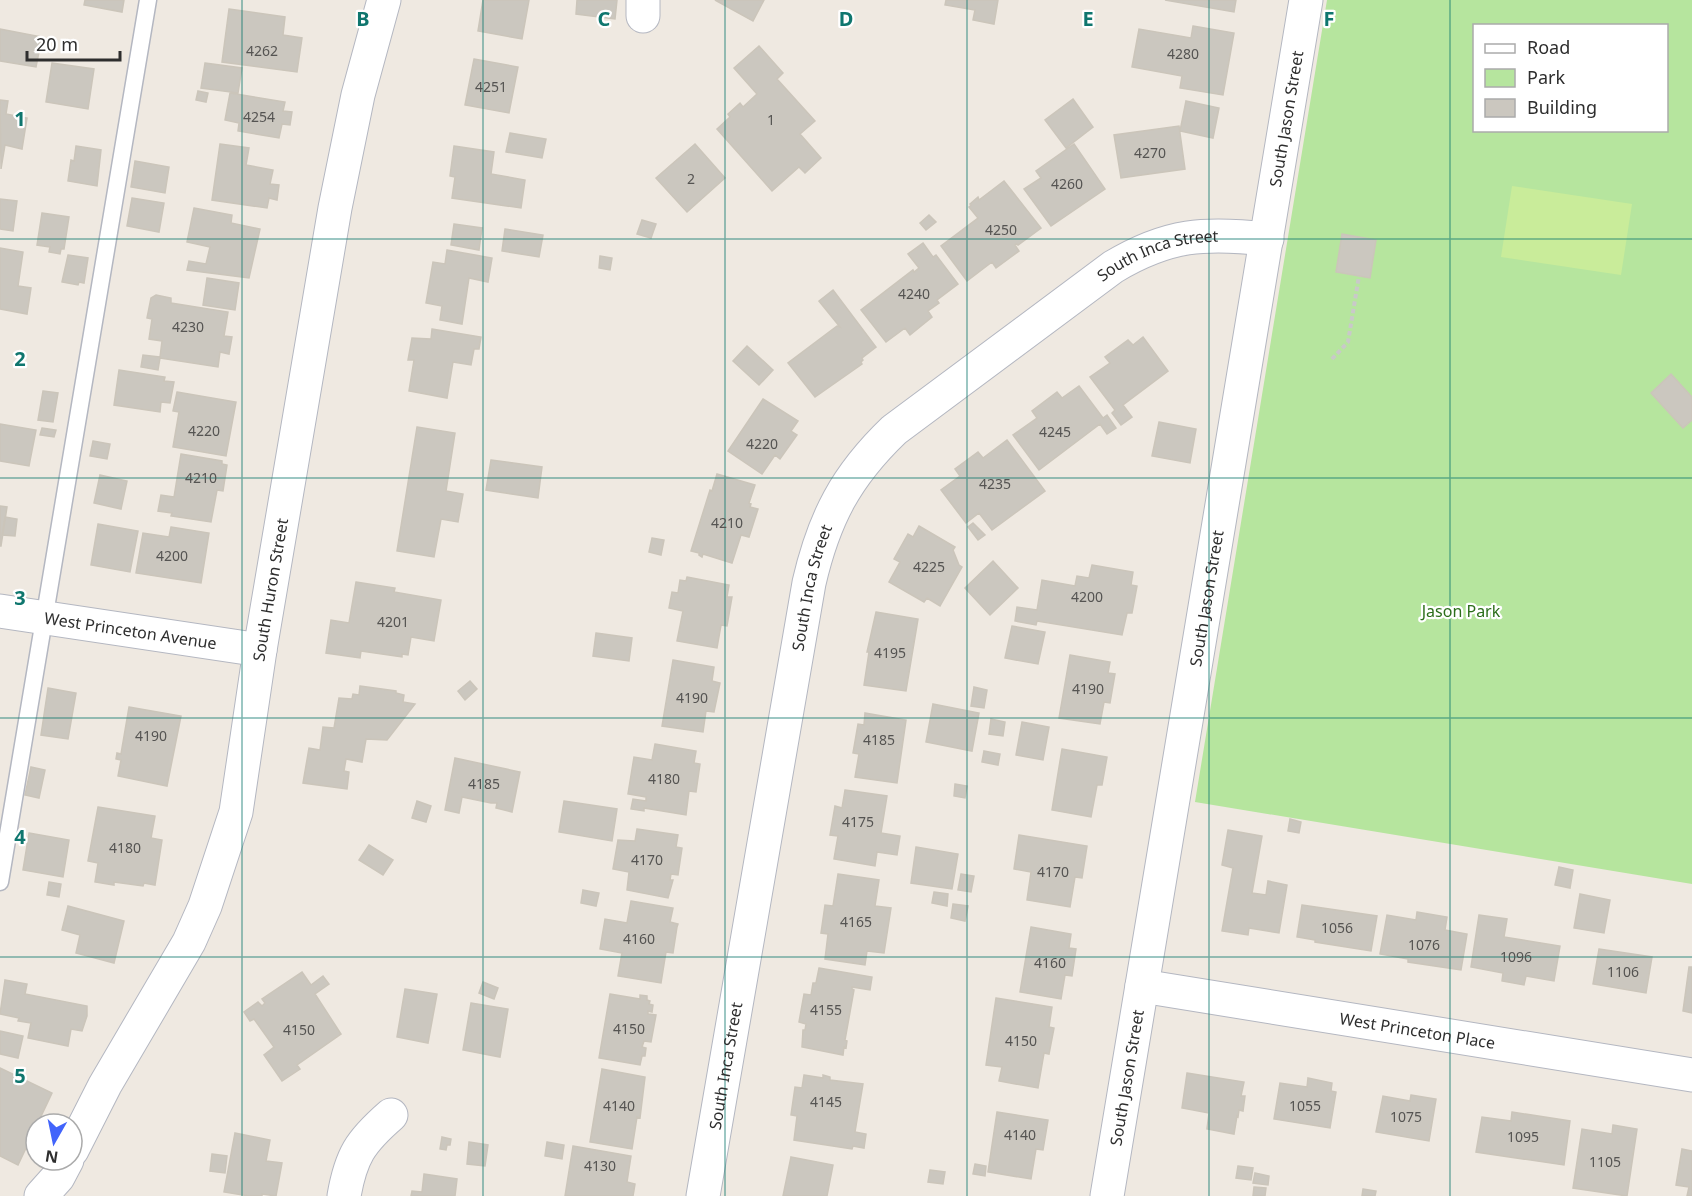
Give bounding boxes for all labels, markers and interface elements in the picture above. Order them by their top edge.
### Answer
text: B [356,5,370,32]
text: C [598,5,611,32]
text: D [839,5,853,32]
text: E [1082,5,1094,32]
text: F [1324,5,1334,32]
scale bar [27,24,120,62]
legend [1473,24,1668,132]
text: 20 m [36,32,78,56]
text: Road [1527,35,1570,59]
house number: 4262 [246,41,278,60]
house number: 4280 [1167,44,1199,63]
street label: South Jason Street [1264,49,1308,189]
text: Park [1527,65,1565,89]
house number: 4251 [475,77,507,96]
text: Building [1527,95,1597,119]
text: 1 [14,105,26,132]
house number: 4254 [243,107,275,126]
house number: 1 [767,110,775,129]
house number: 4270 [1134,143,1166,162]
house number: 2 [687,169,695,188]
house number: 4260 [1051,174,1083,193]
house number: 4250 [985,220,1017,239]
street label: South Inca Street [1092,225,1219,286]
house number: 4240 [898,284,930,303]
house number: 4230 [172,317,204,336]
text: 2 [14,345,26,372]
house number: 4220 [188,421,220,440]
house number: 4245 [1039,422,1071,441]
house number: 4220 [746,434,778,453]
house number: 4210 [185,468,217,487]
house number: 4235 [979,474,1011,493]
house number: 4210 [711,513,743,532]
street label: South Huron Street [247,516,293,663]
street label: South Inca Street [786,521,837,653]
street label: South Jason Street [1184,528,1229,668]
house number: 4200 [156,546,188,565]
house number: 4225 [913,557,945,576]
text: 3 [14,584,26,611]
house number: 4200 [1071,587,1103,606]
park label: Jason Park [1420,600,1501,622]
street label: West Princeton Avenue [43,607,218,654]
house number: 4201 [377,612,409,631]
house number: 4195 [874,643,906,662]
house number: 4190 [1072,679,1104,698]
house number: 4190 [676,688,708,707]
house number: 4190 [135,726,167,745]
house number: 4185 [863,730,895,749]
house number: 4180 [648,769,680,788]
house number: 4185 [468,774,500,793]
house number: 4175 [842,812,874,831]
text: 4 [14,823,26,850]
house number: 4180 [109,838,141,857]
house number: 4170 [631,850,663,869]
house number: 4170 [1037,862,1069,881]
house number: 4165 [840,912,872,931]
house number: 1056 [1321,918,1353,937]
house number: 4160 [623,929,655,948]
house number: 1076 [1408,935,1440,954]
house number: 1096 [1500,947,1532,966]
house number: 4160 [1034,953,1066,972]
house number: 1106 [1607,962,1639,981]
street label: South Inca Street [704,1000,747,1131]
house number: 4155 [810,1000,842,1019]
street label: West Princeton Place [1338,1007,1497,1054]
street label: South Jason Street [1105,1008,1149,1147]
house number: 4150 [613,1019,645,1038]
house number: 4150 [283,1020,315,1039]
house number: 4150 [1005,1031,1037,1050]
text: 5 [14,1062,26,1089]
house number: 4145 [810,1092,842,1111]
house number: 4140 [603,1096,635,1115]
house number: 1055 [1289,1096,1321,1115]
house number: 1075 [1390,1107,1422,1126]
north arrow [24,1112,84,1172]
house number: 4140 [1004,1125,1036,1144]
house number: 1095 [1507,1127,1539,1146]
text: N [44,1145,60,1169]
house number: 1105 [1589,1152,1621,1171]
house number: 4130 [584,1156,616,1175]

